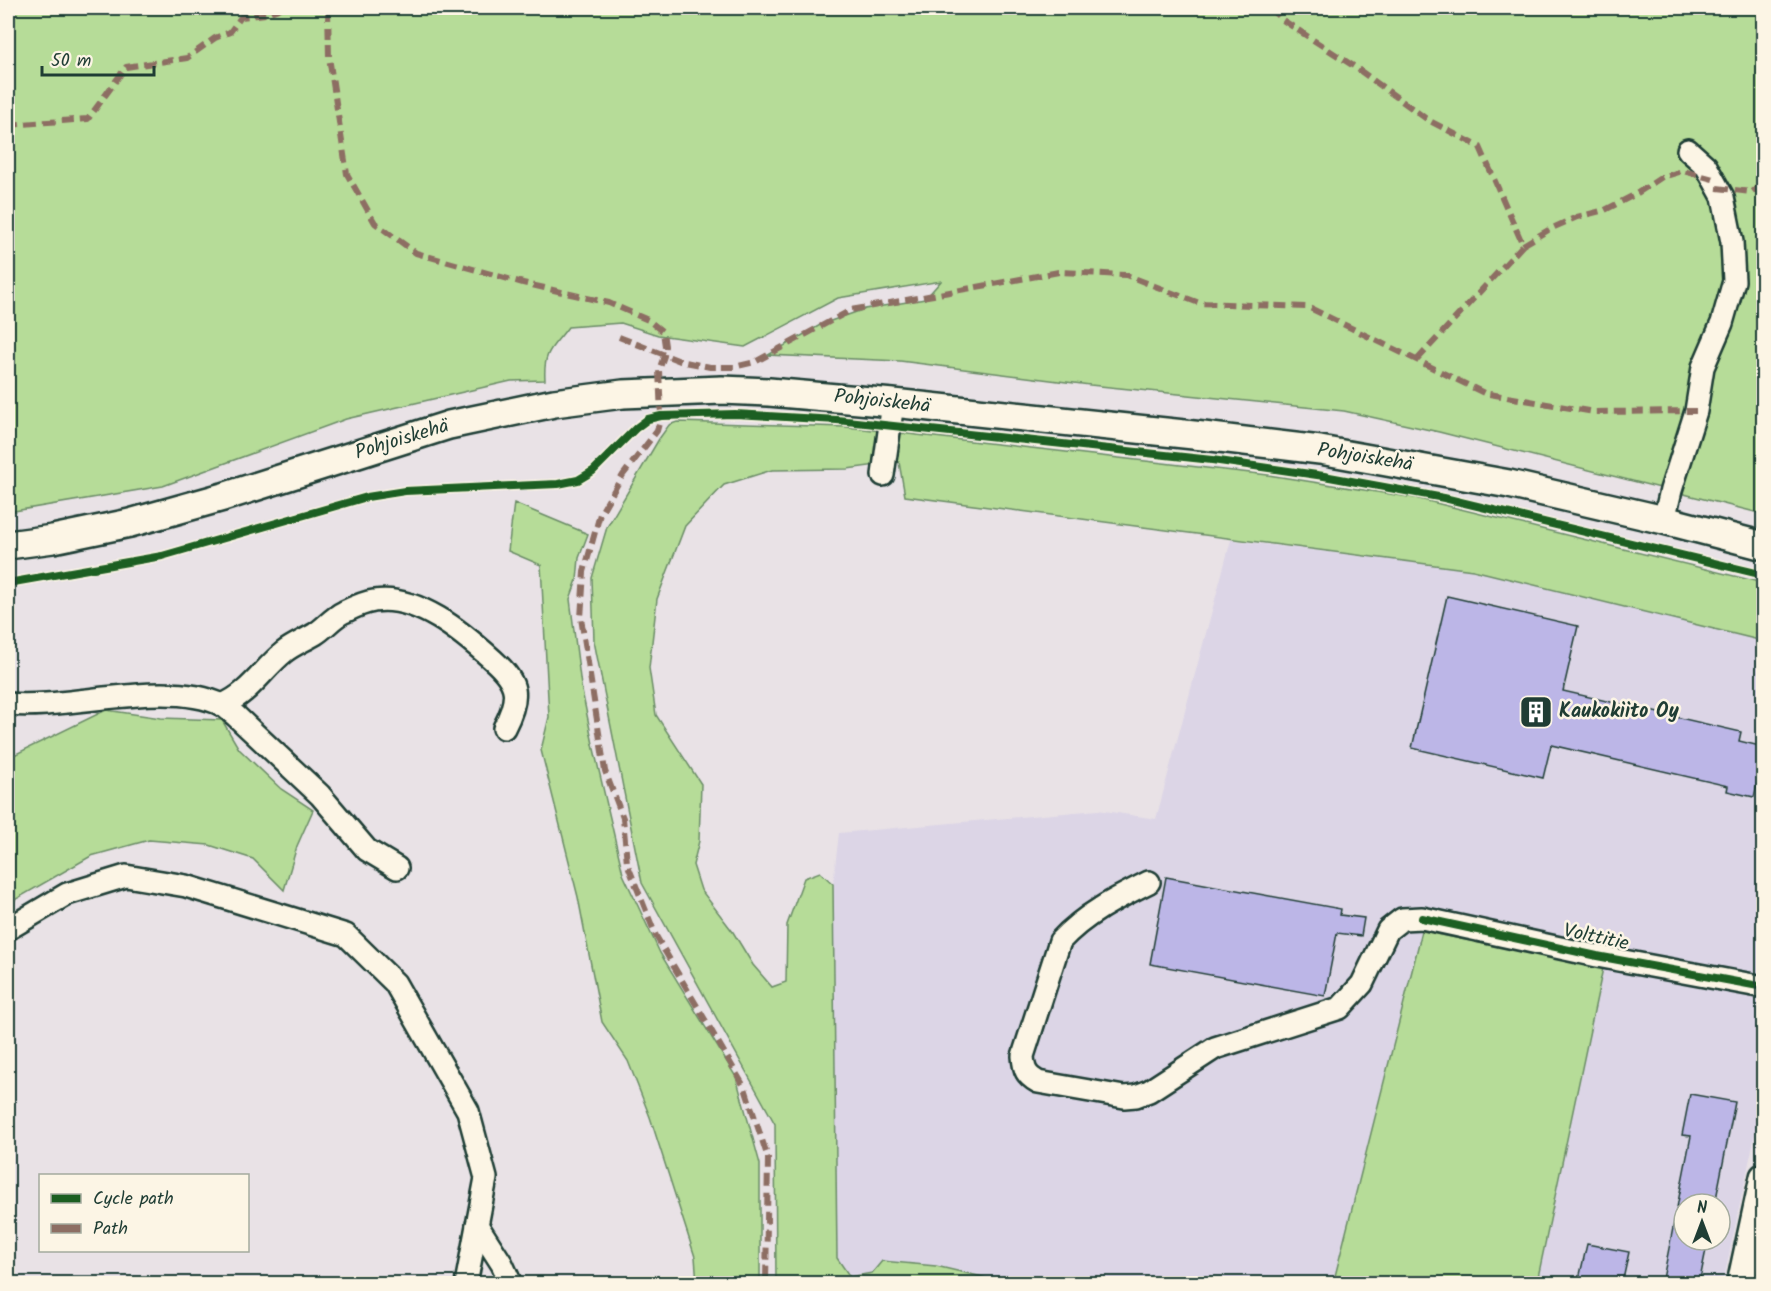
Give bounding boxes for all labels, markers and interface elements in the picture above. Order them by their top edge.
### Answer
scale bar [42,39,154,77]
text: 50 m [51,47,91,76]
street label: Pohjoiskehä [832,381,933,423]
street label: Pohjoiskehä [351,410,454,469]
street label: Pohjoiskehä [1315,435,1417,482]
building icon: Kaukokiito Oy [1518,694,1554,730]
place label: Kaukokiito Oy [1559,696,1679,728]
street label: Volttitie [1560,915,1632,961]
legend [39,1174,249,1252]
text: Cycle path [93,1185,174,1214]
north arrow [1672,1192,1732,1252]
text: N [1697,1196,1707,1221]
text: Path [93,1215,128,1244]

